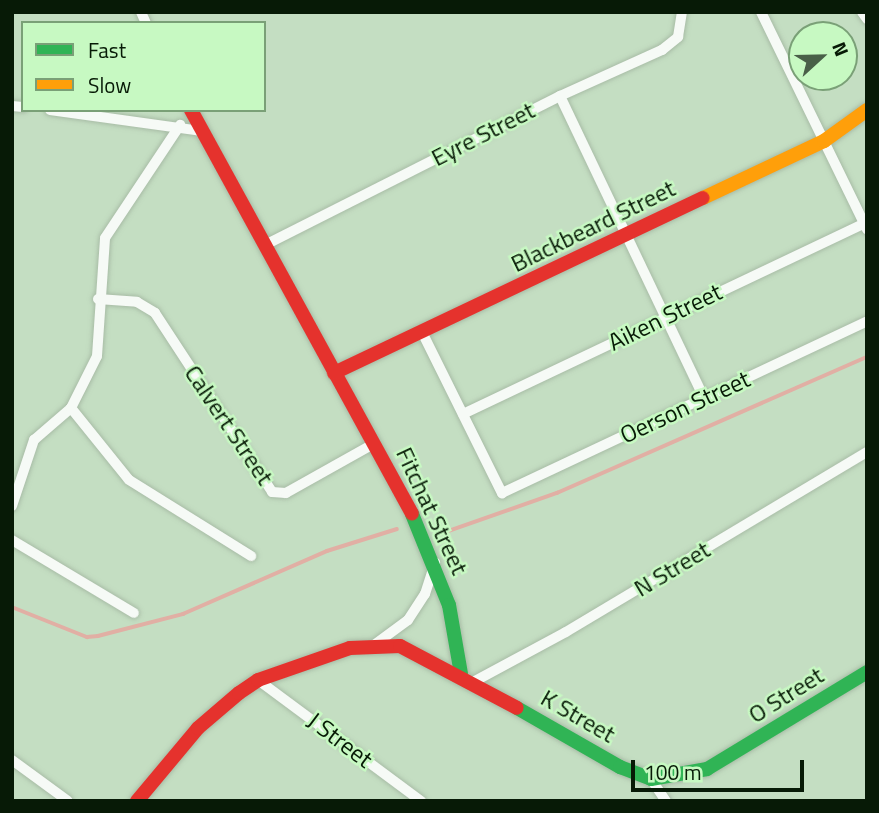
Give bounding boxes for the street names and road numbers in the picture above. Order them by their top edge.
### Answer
street label: Eyre Street [427,96,539,172]
street label: Blackbeard Street [506,174,680,278]
street label: Aiken Street [603,277,727,357]
street label: Calvert Street [178,360,280,490]
street label: Oerson Street [615,364,755,450]
street label: Fitchat Street [390,443,474,579]
street label: N Street [629,535,715,603]
street label: O Street [743,661,829,729]
street label: K Street [536,683,620,749]
street label: J Street [302,706,378,774]

